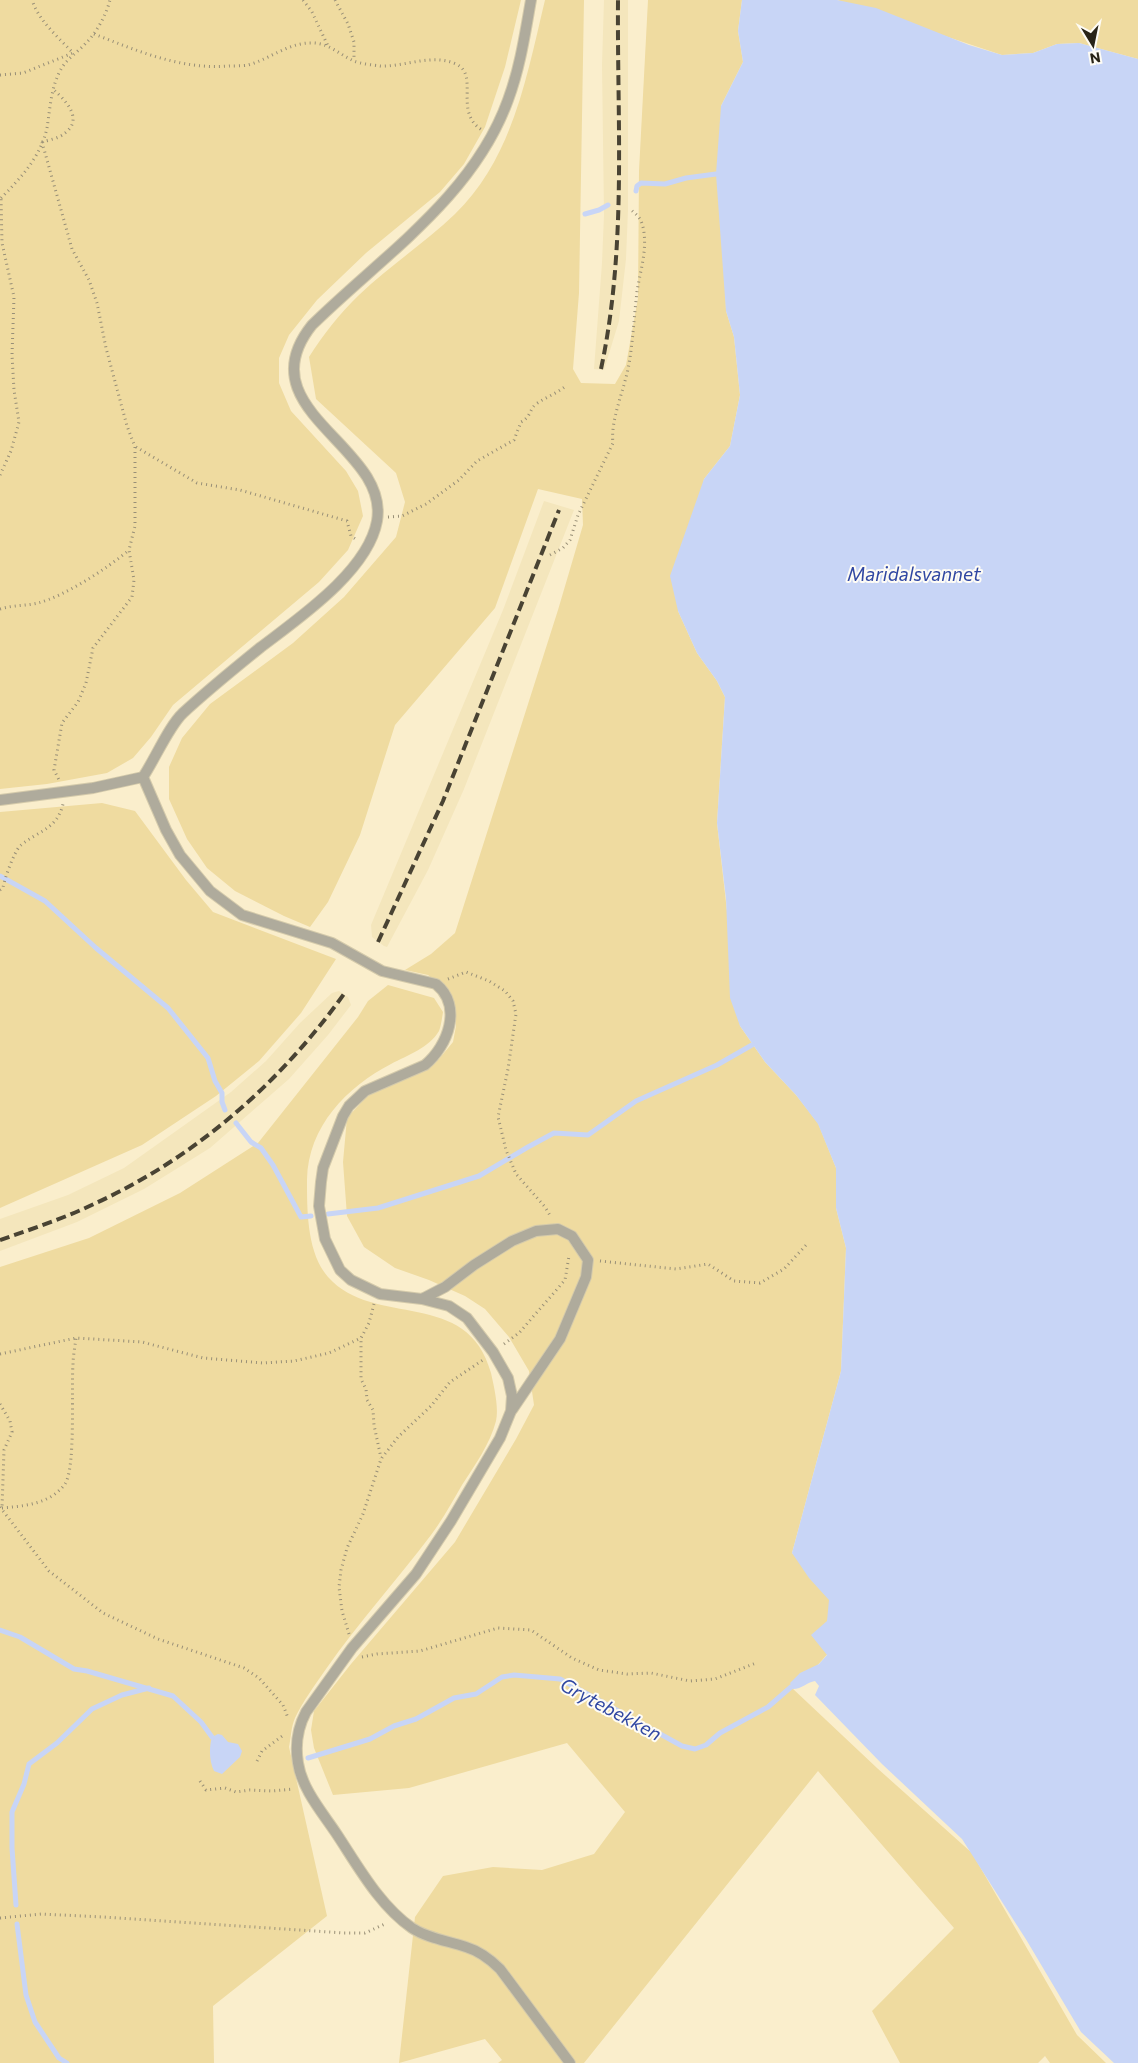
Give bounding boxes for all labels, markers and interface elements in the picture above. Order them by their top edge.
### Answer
north arrow [1068,20,1118,70]
text: N [1089,49,1102,68]
water label: Maridalsvannet [847,562,982,585]
water label: Grytebekken [557,1672,666,1745]

